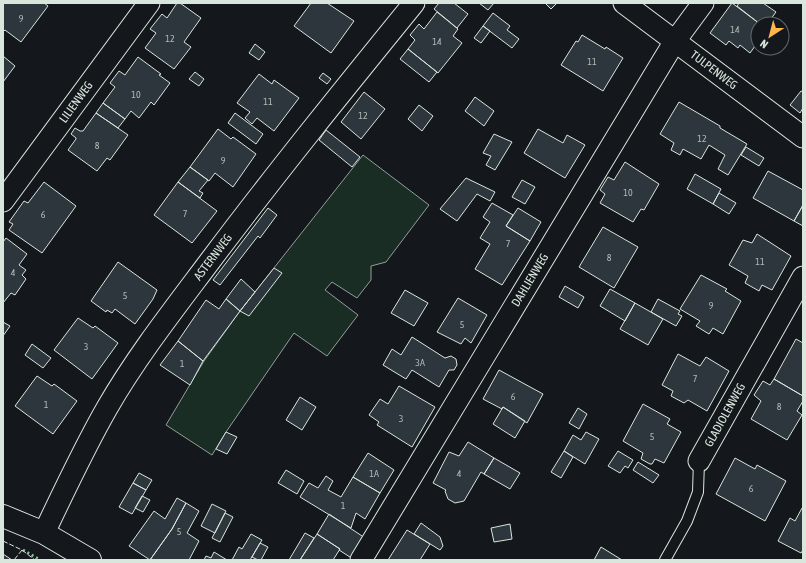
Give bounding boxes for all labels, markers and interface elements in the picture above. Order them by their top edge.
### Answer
house number: 9 [19,13,24,24]
north arrow [750,16,790,56]
house number: 14 [730,24,740,35]
house number: 12 [165,33,175,44]
house number: 14 [432,36,442,47]
text: N [758,37,770,51]
street label: TULPENWEG [688,48,740,92]
house number: 11 [587,56,597,67]
street label: LILIENWEG [56,79,96,125]
house number: 10 [131,89,141,100]
house number: 11 [263,96,273,107]
house number: 12 [358,110,368,121]
house number: 12 [697,133,707,144]
house number: 8 [95,140,100,151]
house number: 9 [221,155,226,166]
house number: 10 [623,187,633,198]
house number: 7 [183,208,188,219]
house number: 6 [41,209,46,220]
street label: ASTERNWEG [191,231,235,283]
house number: 7 [506,238,511,249]
street label: DAHLIENWEG [509,251,551,309]
house number: 8 [607,252,612,263]
house number: 11 [755,256,765,267]
house number: 4 [11,267,16,278]
house number: 5 [123,290,128,301]
house number: 9 [709,300,714,311]
house number: 5 [460,319,465,330]
house number: 3 [84,341,89,352]
house number: 3A [415,357,425,368]
house number: 1 [180,358,185,369]
house number: 7 [693,373,698,384]
street label: GLADIOLENWEG [702,381,748,449]
house number: 6 [511,391,516,402]
house number: 1 [44,399,49,410]
house number: 8 [777,401,782,412]
house number: 3 [399,413,404,424]
house number: 5 [650,431,655,442]
house number: 1A [369,468,379,479]
house number: 4 [457,468,462,479]
house number: 6 [749,483,754,494]
house number: 1 [341,500,346,511]
house number: 5 [177,526,182,537]

